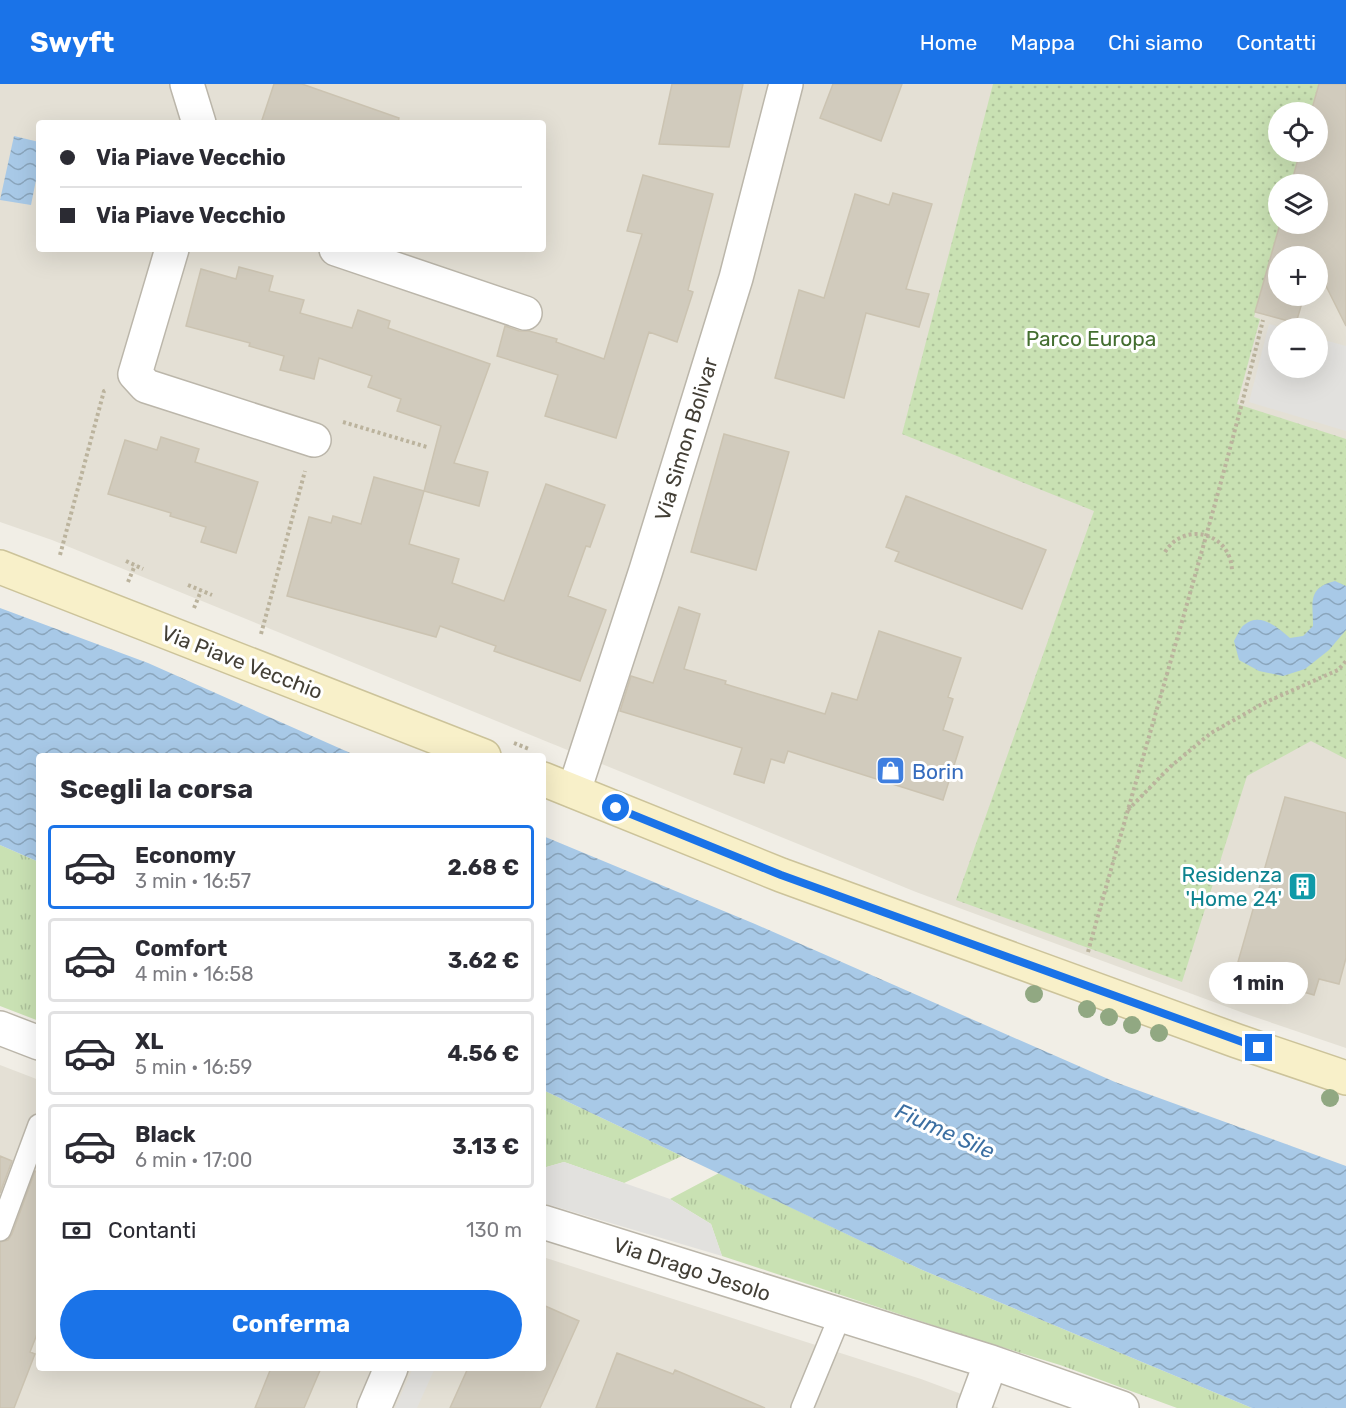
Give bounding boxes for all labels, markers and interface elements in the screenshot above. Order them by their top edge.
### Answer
text: Swyft [30,26,114,59]
text: Home [920,30,977,55]
text: Mappa [1010,30,1075,55]
text: Chi siamo [1108,30,1203,55]
text: Contatti [1236,30,1316,55]
map controls [1268,102,1328,378]
button: locate [1268,102,1328,162]
text: Via Piave Vecchio [96,144,286,171]
button: layers [1268,174,1328,234]
text: Via Piave Vecchio [96,202,286,229]
button: + [1268,246,1328,306]
button: − [1268,318,1328,378]
park label: Parco Europa [1026,326,1156,351]
street label: Via Simon Bolivar [649,354,723,524]
street label: Via Piave Vecchio [158,620,326,704]
shop icon: Borin [875,755,907,787]
place label: Borin [912,759,964,784]
text: Scegli la corsa [60,773,253,805]
route start [602,794,629,821]
icon: car [63,840,117,894]
text: Economy [135,842,236,869]
text: 2.68 € [447,854,519,881]
place label: Residenza 'Home 24' [1182,862,1282,911]
text: 3 min · 16:57 [135,869,251,893]
building icon: Residenza 'Home 24' [1287,870,1319,902]
icon: car [63,933,117,987]
text: Comfort [135,935,227,962]
text: 3.62 € [448,947,519,974]
callout: 1 min [1210,961,1308,1003]
text: 4 min · 16:58 [135,962,254,986]
text: 1 min [1233,971,1284,995]
icon: car [63,1026,117,1080]
text: XL [135,1028,163,1055]
route end [1245,1034,1272,1061]
text: 4.56 € [447,1040,519,1067]
text: 5 min · 16:59 [135,1055,252,1079]
water label: Fiume Sile [891,1097,999,1165]
icon: car [63,1119,117,1173]
text: Black [135,1121,196,1148]
text: 3.13 € [452,1133,519,1160]
text: 6 min · 17:00 [135,1148,252,1172]
icon: cash [60,1214,93,1247]
text: Contanti [108,1217,196,1244]
text: 130 m [466,1218,522,1242]
street label: Via Drago Jesolo [610,1232,774,1306]
button: Conferma [60,1290,522,1359]

